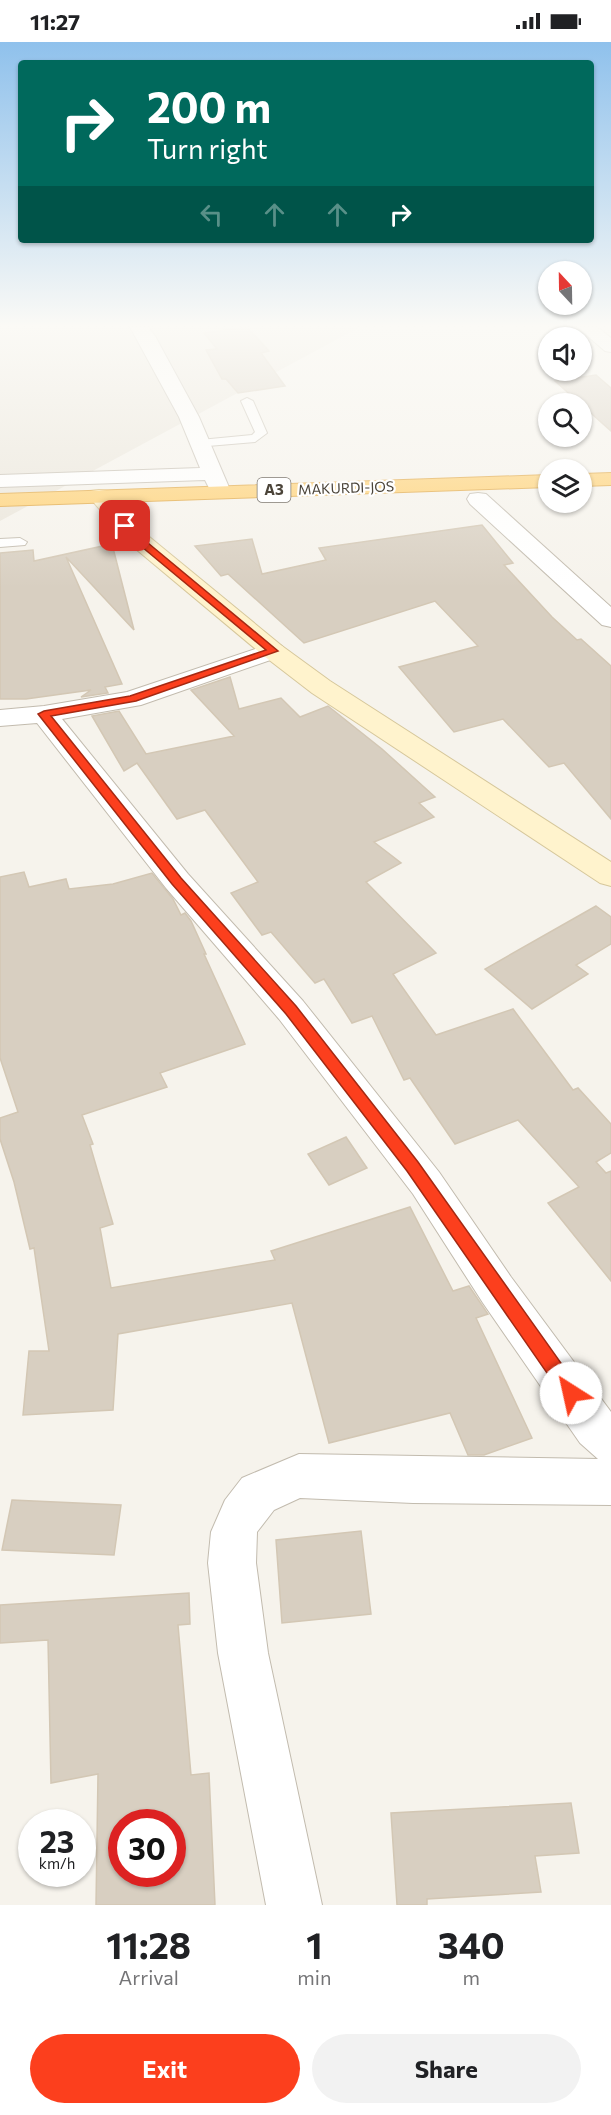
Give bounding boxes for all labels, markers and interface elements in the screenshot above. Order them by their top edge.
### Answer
text: 11:27 [30,8,80,35]
text: 200 m [147,80,271,132]
icon: right [48,84,126,162]
text: Turn right [147,132,267,165]
icon: left [195,198,228,231]
icon: ahead [258,198,291,231]
icon: ahead [321,198,354,231]
icon: right [384,198,417,231]
north arrow [538,261,592,315]
map controls [538,261,592,513]
button: sound [538,327,592,381]
button: search [538,393,592,447]
button: layers [538,459,592,513]
street label: MAKURDI-JOS [298,477,394,498]
road number: A3 [258,478,290,502]
pin [99,500,150,551]
icon: arrive [108,509,141,542]
position arrow [539,1361,603,1425]
speed limit sign: 30 [108,1809,186,1887]
text: 23 [40,1822,74,1859]
text: km/h [39,1854,75,1872]
text: 11:28 [106,1922,191,1966]
text: 1 [306,1922,322,1966]
text: 340 [438,1922,505,1966]
text: Arrival [118,1965,179,1989]
text: min [297,1965,331,1989]
text: m [462,1965,480,1989]
button: Exit [30,2034,300,2103]
button: Share [312,2034,581,2103]

